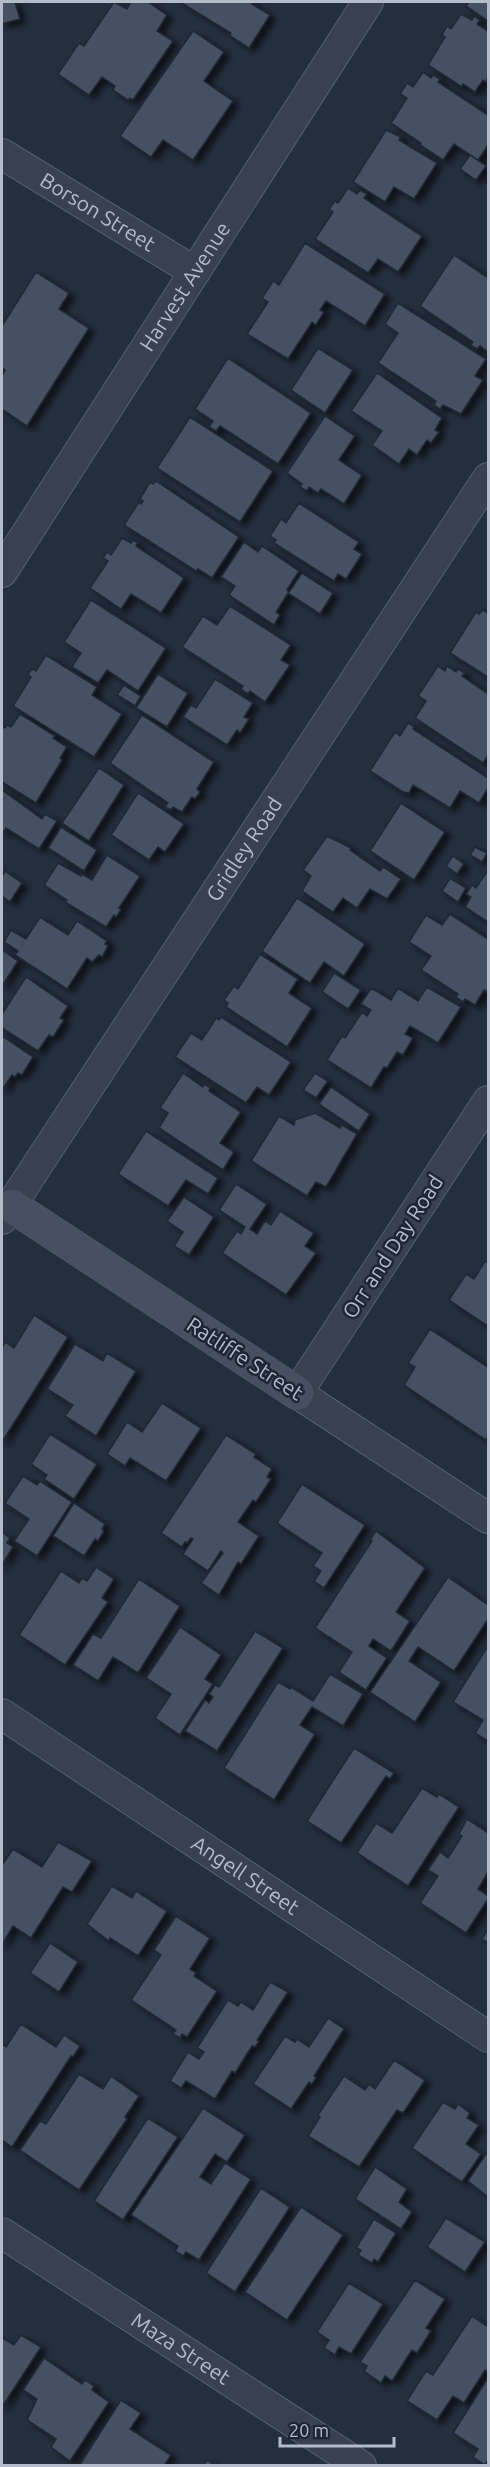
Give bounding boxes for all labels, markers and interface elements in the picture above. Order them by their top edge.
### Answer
street label: Borson Street [36,167,160,256]
street label: Harvest Avenue [134,217,235,355]
street label: Gridley Road [201,792,286,906]
street label: Orr and Day Road [337,1170,447,1323]
street label: Ratliffe Street [183,1312,308,1405]
street label: Angell Street [188,1831,304,1919]
street label: Maza Street [127,2307,235,2389]
scale bar [280,2410,394,2448]
text: 20 m [289,2420,329,2440]

